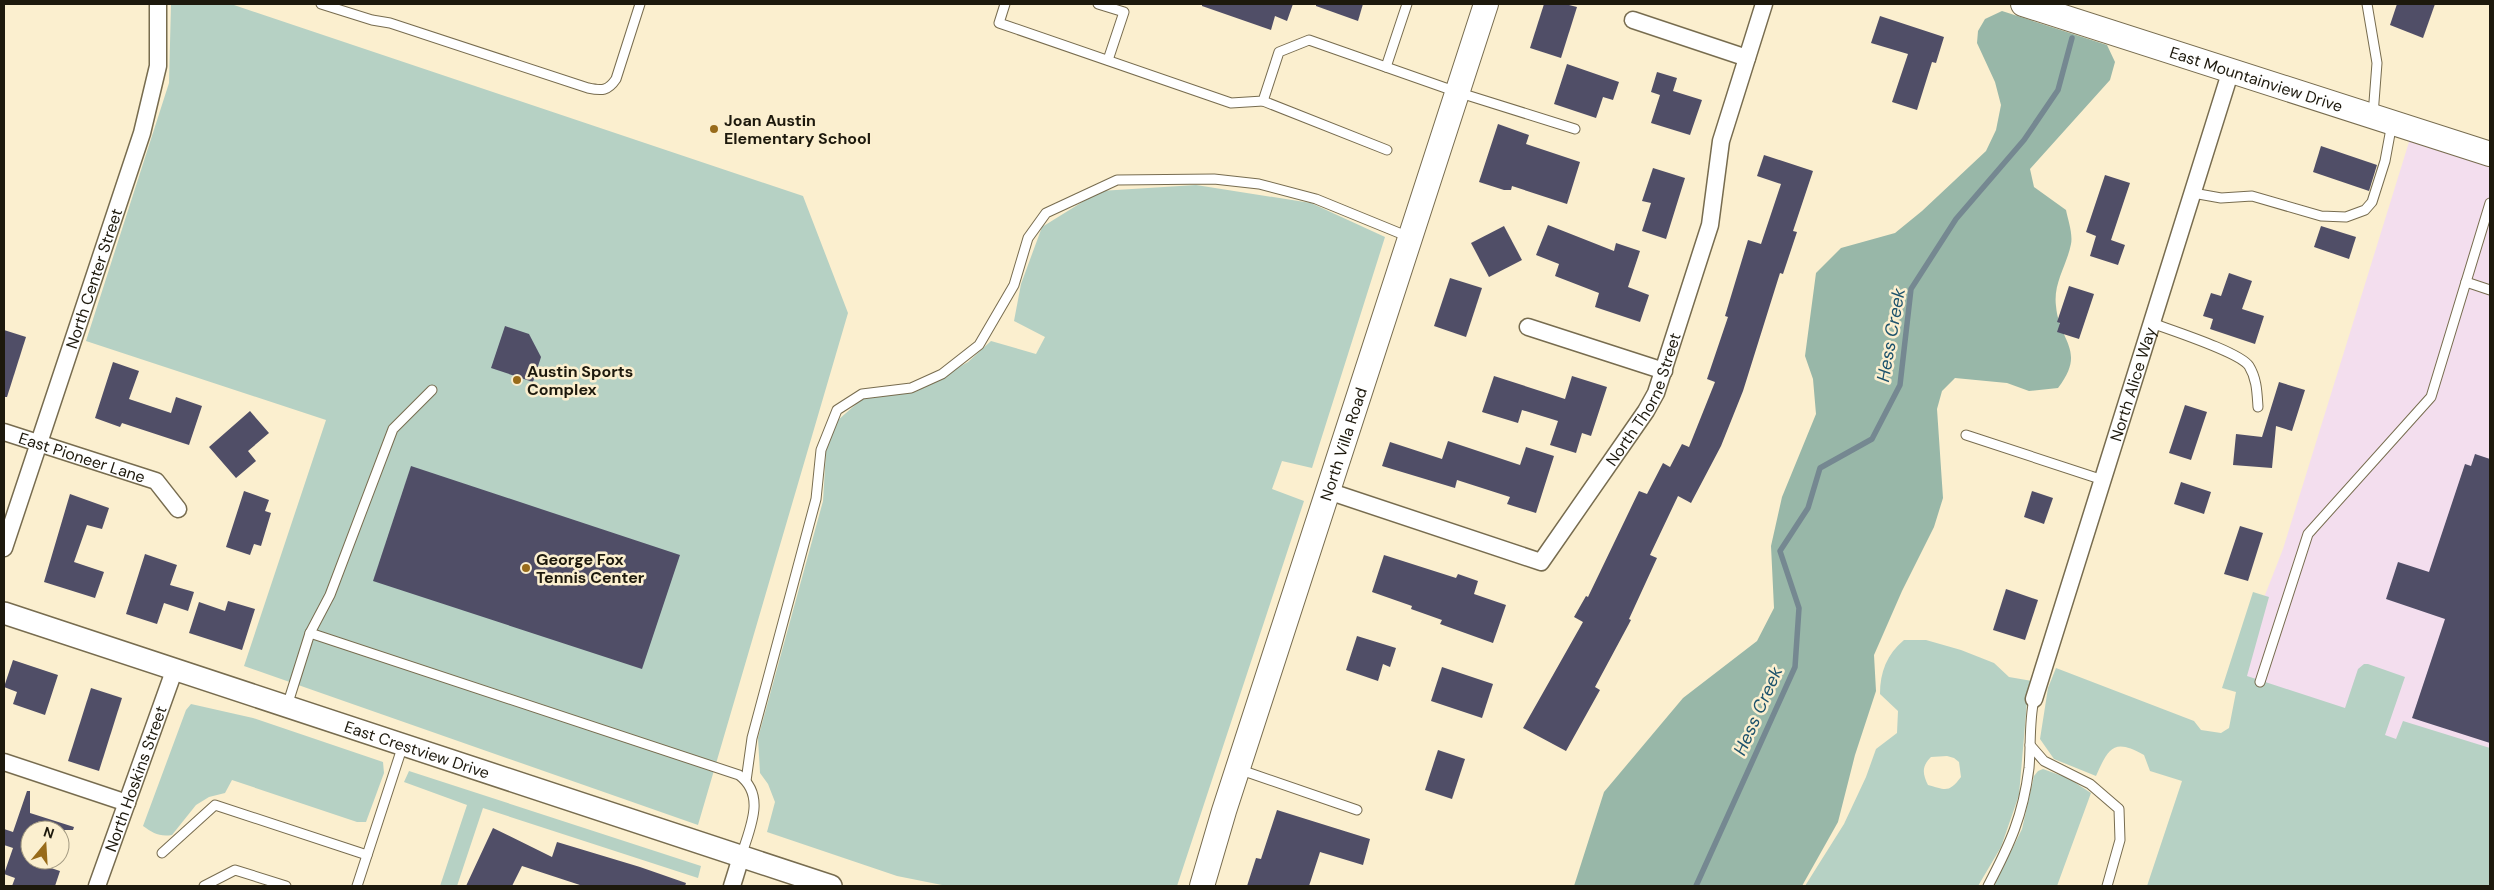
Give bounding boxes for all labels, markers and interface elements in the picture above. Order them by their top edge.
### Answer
street label: East Mountainview Drive [2167,42,2345,117]
place label: Joan Austin Elementary School [724,110,871,149]
marker: Joan Austin Elementary School [708,123,720,135]
street label: North Center Street [61,206,127,352]
water label: Hess Creek [1871,285,1911,384]
street label: North Alice Way [2105,324,2161,444]
street label: North Thorne Street [1601,330,1686,470]
place label: Austin Sports Complex [527,361,633,400]
marker: Austin Sports Complex [511,374,523,386]
street label: North Villa Road [1315,385,1372,504]
street label: East Pioneer Lane [16,427,148,488]
place label: George Fox Tennis Center [536,549,645,588]
marker: George Fox Tennis Center [520,562,532,574]
water label: Hess Creek [1728,662,1789,759]
street label: North Hoskins Street [100,703,172,855]
street label: East Crestview Drive [342,716,492,784]
north arrow [20,820,70,870]
text: N [41,822,57,843]

